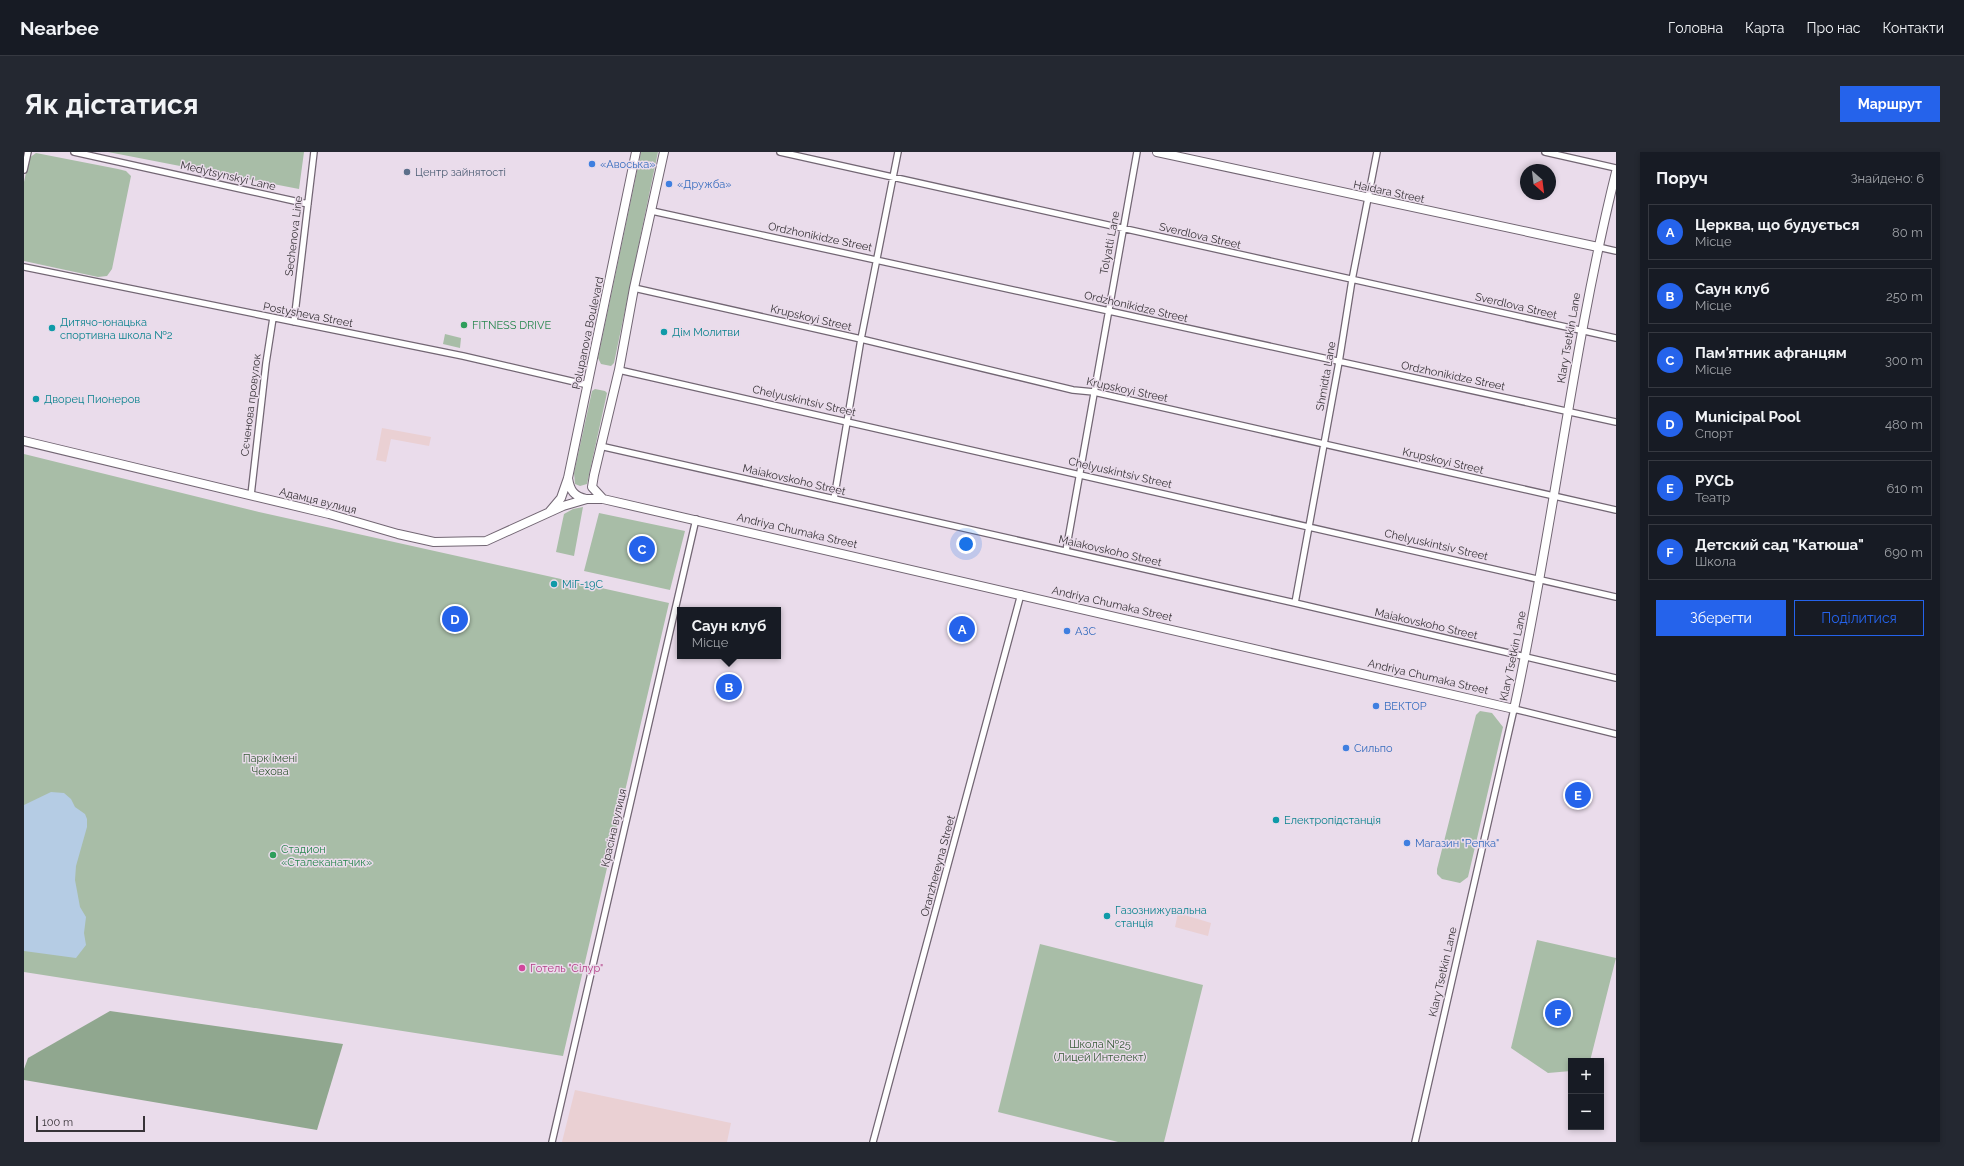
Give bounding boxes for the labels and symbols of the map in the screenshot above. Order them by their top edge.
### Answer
place label: «Авоська» [600,158,656,171]
street label: Medytsynskyi Lane [179,159,278,193]
marker: «Авоська» [587,159,597,169]
north arrow [1520,164,1556,200]
place label: Центр зайнятості [415,166,506,179]
marker: Центр зайнятості [402,167,412,177]
place label: «Дружба» [677,178,732,191]
street label: Haidara Street [1352,178,1426,206]
marker: «Дружба» [664,179,674,189]
street label: Sechenova Line [283,194,305,277]
street label: Tolyatti Lane [1097,210,1123,276]
street label: Ordzhonikidze Street [767,220,874,254]
street label: Sverdlova Street [1158,220,1242,252]
street label: Polupanova Boulevard [570,275,606,391]
street label: Ordzhonikidze Street [1083,289,1189,325]
street label: Sverdlova Street [1474,290,1558,322]
street label: Klary Tsetkin Lane [1555,291,1583,384]
street label: Postysheva Street [262,300,354,330]
street label: Krupskoyi Street [769,302,853,334]
place label: Дитячо-юнацька спортивна школа №2 [60,316,173,342]
place label: FITNESS DRIVE [472,319,551,332]
marker: FITNESS DRIVE [459,320,469,330]
marker: Дитячо-юнацька спортивна школа №2 [47,323,57,333]
place label: Дім Молитви [672,326,740,339]
marker: Дім Молитви [659,327,669,337]
street label: Shmidta Lane [1314,340,1339,412]
street label: Сєченова провулок [238,353,264,457]
street label: Ordzhonikidze Street [1400,359,1507,393]
street label: Krupskoyi Street [1085,375,1169,405]
street label: Chelyuskintsiv Street [751,383,857,419]
place label: Дворец Пионеров [44,393,140,406]
marker: Дворец Пионеров [31,394,41,404]
street label: Krupskoyi Street [1401,445,1485,477]
street label: Chelyuskintsiv Street [1067,455,1173,491]
street label: Maiakovskoho Street [741,462,847,498]
street label: Адамця вулиця [278,485,358,517]
street label: Andriya Chumaka Street [735,511,859,551]
street label: Chelyuskintsiv Street [1383,527,1489,563]
street label: Maiakovskoho Street [1057,533,1163,569]
pin: C [629,534,655,564]
your location [956,534,976,554]
place label: МіГ-19С [562,578,603,591]
marker: МіГ-19С [549,579,559,589]
street label: Andriya Chumaka Street [1050,584,1174,624]
pin: D [442,604,468,634]
street label: Maiakovskoho Street [1373,606,1479,642]
street label: Klary Tsetkin Lane [1497,609,1529,702]
pin: A [949,614,975,644]
place label: АЗС [1075,625,1096,638]
marker: АЗС [1062,626,1072,636]
street label: Andriya Chumaka Street [1366,657,1490,697]
pin: B [716,672,742,702]
place label: ВЕКТОР [1384,700,1427,713]
marker: ВЕКТОР [1371,701,1381,711]
place label: Сильпо [1354,742,1393,755]
marker: Сильпо [1341,743,1351,753]
park label: Парк імені Чехова [243,752,297,778]
pin: E [1565,780,1591,810]
street label: Красіна вулиця [599,788,629,868]
street label: Oranzhereyna Street [918,814,958,918]
place label: Електропідстанція [1284,814,1381,827]
marker: Електропідстанція [1271,815,1281,825]
place label: Магазин "Репка" [1415,837,1499,850]
marker: Магазин "Репка" [1402,838,1412,848]
place label: Стадион «Сталеканатчик» [281,843,372,869]
marker: Стадион «Сталеканатчик» [268,850,278,860]
place label: Газознижувальна станція [1115,904,1207,930]
marker: Газознижувальна станція [1102,911,1112,921]
street label: Klary Tsetkin Lane [1426,925,1460,1018]
place label: Готель "Сілур" [530,962,603,975]
marker: Готель "Сілур" [517,963,527,973]
pin: F [1545,998,1571,1028]
park label: Школа №25 (Лицей Интелект) [1054,1038,1146,1064]
scale bar [36,1114,145,1133]

